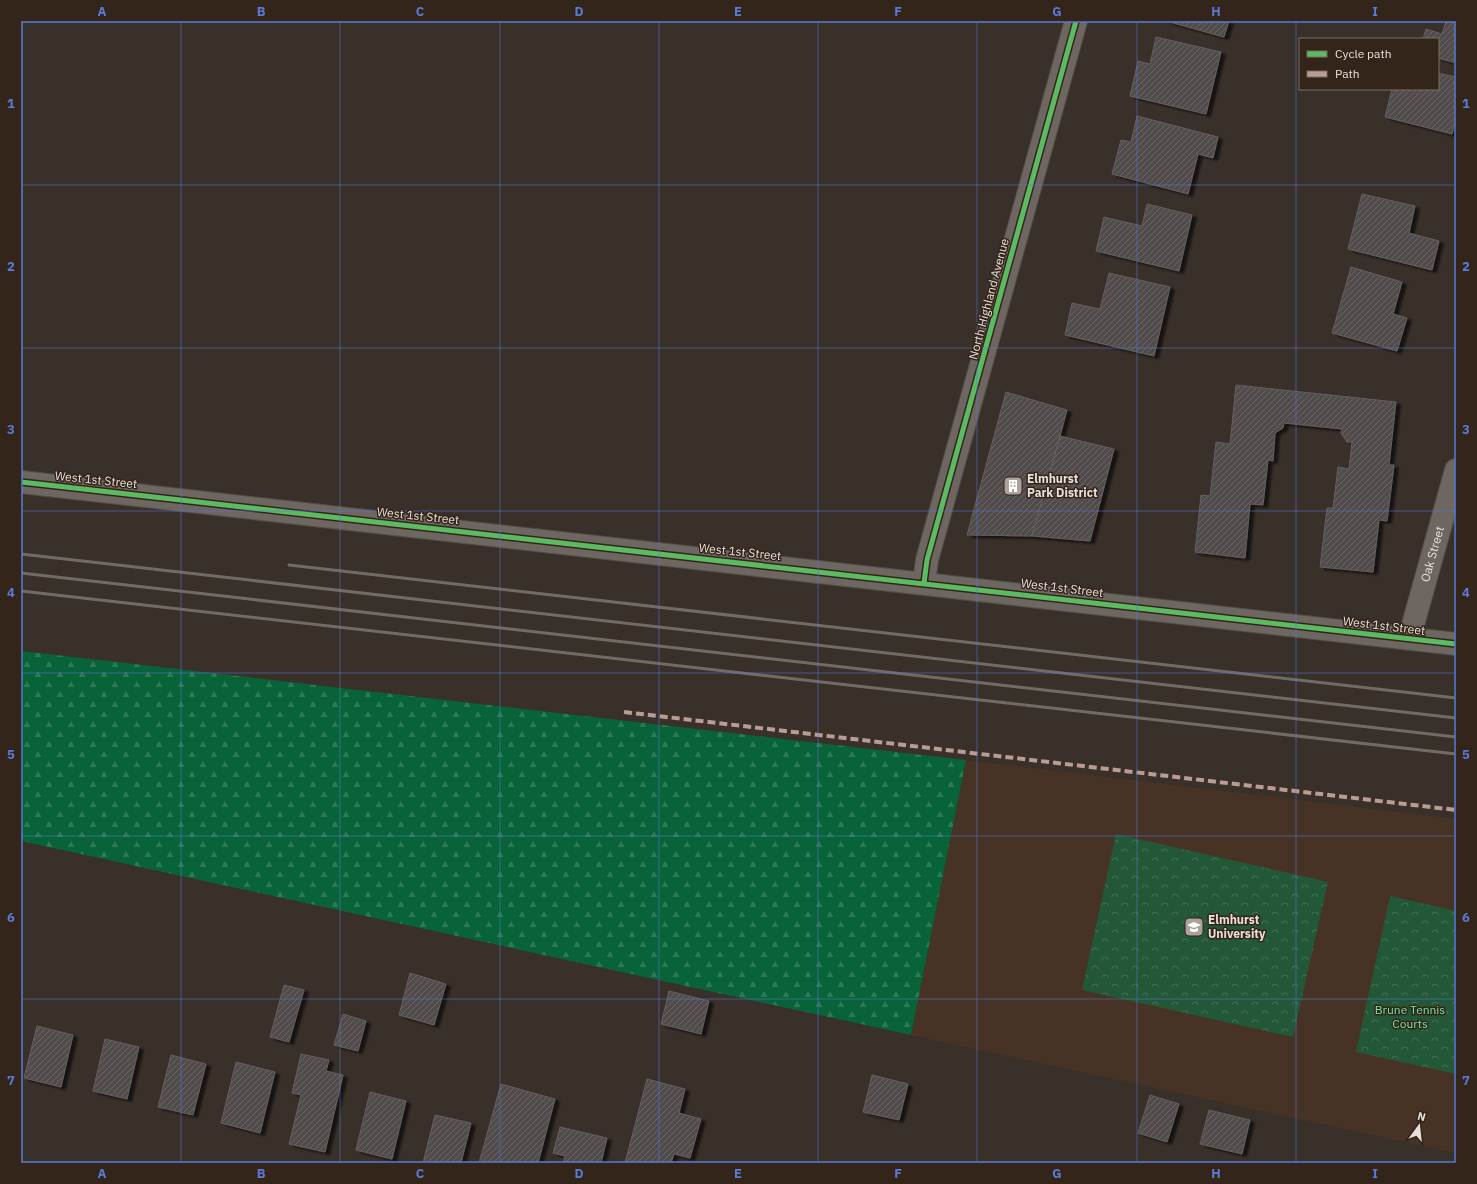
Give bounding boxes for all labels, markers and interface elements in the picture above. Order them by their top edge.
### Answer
text: A [98,3,107,20]
text: B [257,3,266,20]
text: C [416,3,425,20]
text: D [574,3,584,20]
text: E [734,3,742,20]
text: F [894,3,902,20]
text: G [1052,3,1062,20]
text: H [1211,3,1221,20]
text: I [1372,3,1378,20]
legend [1299,38,1439,90]
text: Cycle path [1335,46,1392,61]
text: Path [1335,66,1360,81]
text: 1 [7,95,15,112]
text: 1 [1462,95,1470,112]
street label: North Highland Avenue [965,236,1012,361]
text: 2 [7,258,15,275]
text: 2 [1462,258,1470,275]
text: 3 [7,421,15,438]
text: 3 [1462,421,1470,438]
street label: West 1st Street [54,468,138,491]
place label: Elmhurst Park District [1027,471,1098,500]
building icon: Elmhurst Park District [1002,475,1024,497]
street label: West 1st Street [376,504,460,527]
street label: Oak Street [1417,525,1447,584]
street label: West 1st Street [698,540,782,563]
street label: West 1st Street [1020,575,1104,600]
text: 4 [7,584,15,601]
text: 4 [1462,584,1470,601]
street label: West 1st Street [1342,613,1426,638]
text: 5 [7,746,15,763]
text: 5 [1462,746,1470,763]
text: 6 [7,909,15,926]
text: 6 [1462,909,1470,926]
place label: Elmhurst University [1208,912,1266,941]
school or university icon: Elmhurst University [1183,916,1205,938]
park label: Brune Tennis Courts [1375,1002,1445,1031]
text: 7 [7,1072,15,1089]
text: 7 [1462,1072,1470,1089]
north arrow [1399,1106,1439,1146]
text: N [1416,1109,1427,1124]
text: A [98,1165,107,1182]
text: B [257,1165,266,1182]
text: C [416,1165,425,1182]
text: D [574,1165,584,1182]
text: E [734,1165,742,1182]
text: F [894,1165,902,1182]
text: G [1052,1165,1062,1182]
text: H [1211,1165,1221,1182]
text: I [1372,1165,1378,1182]

